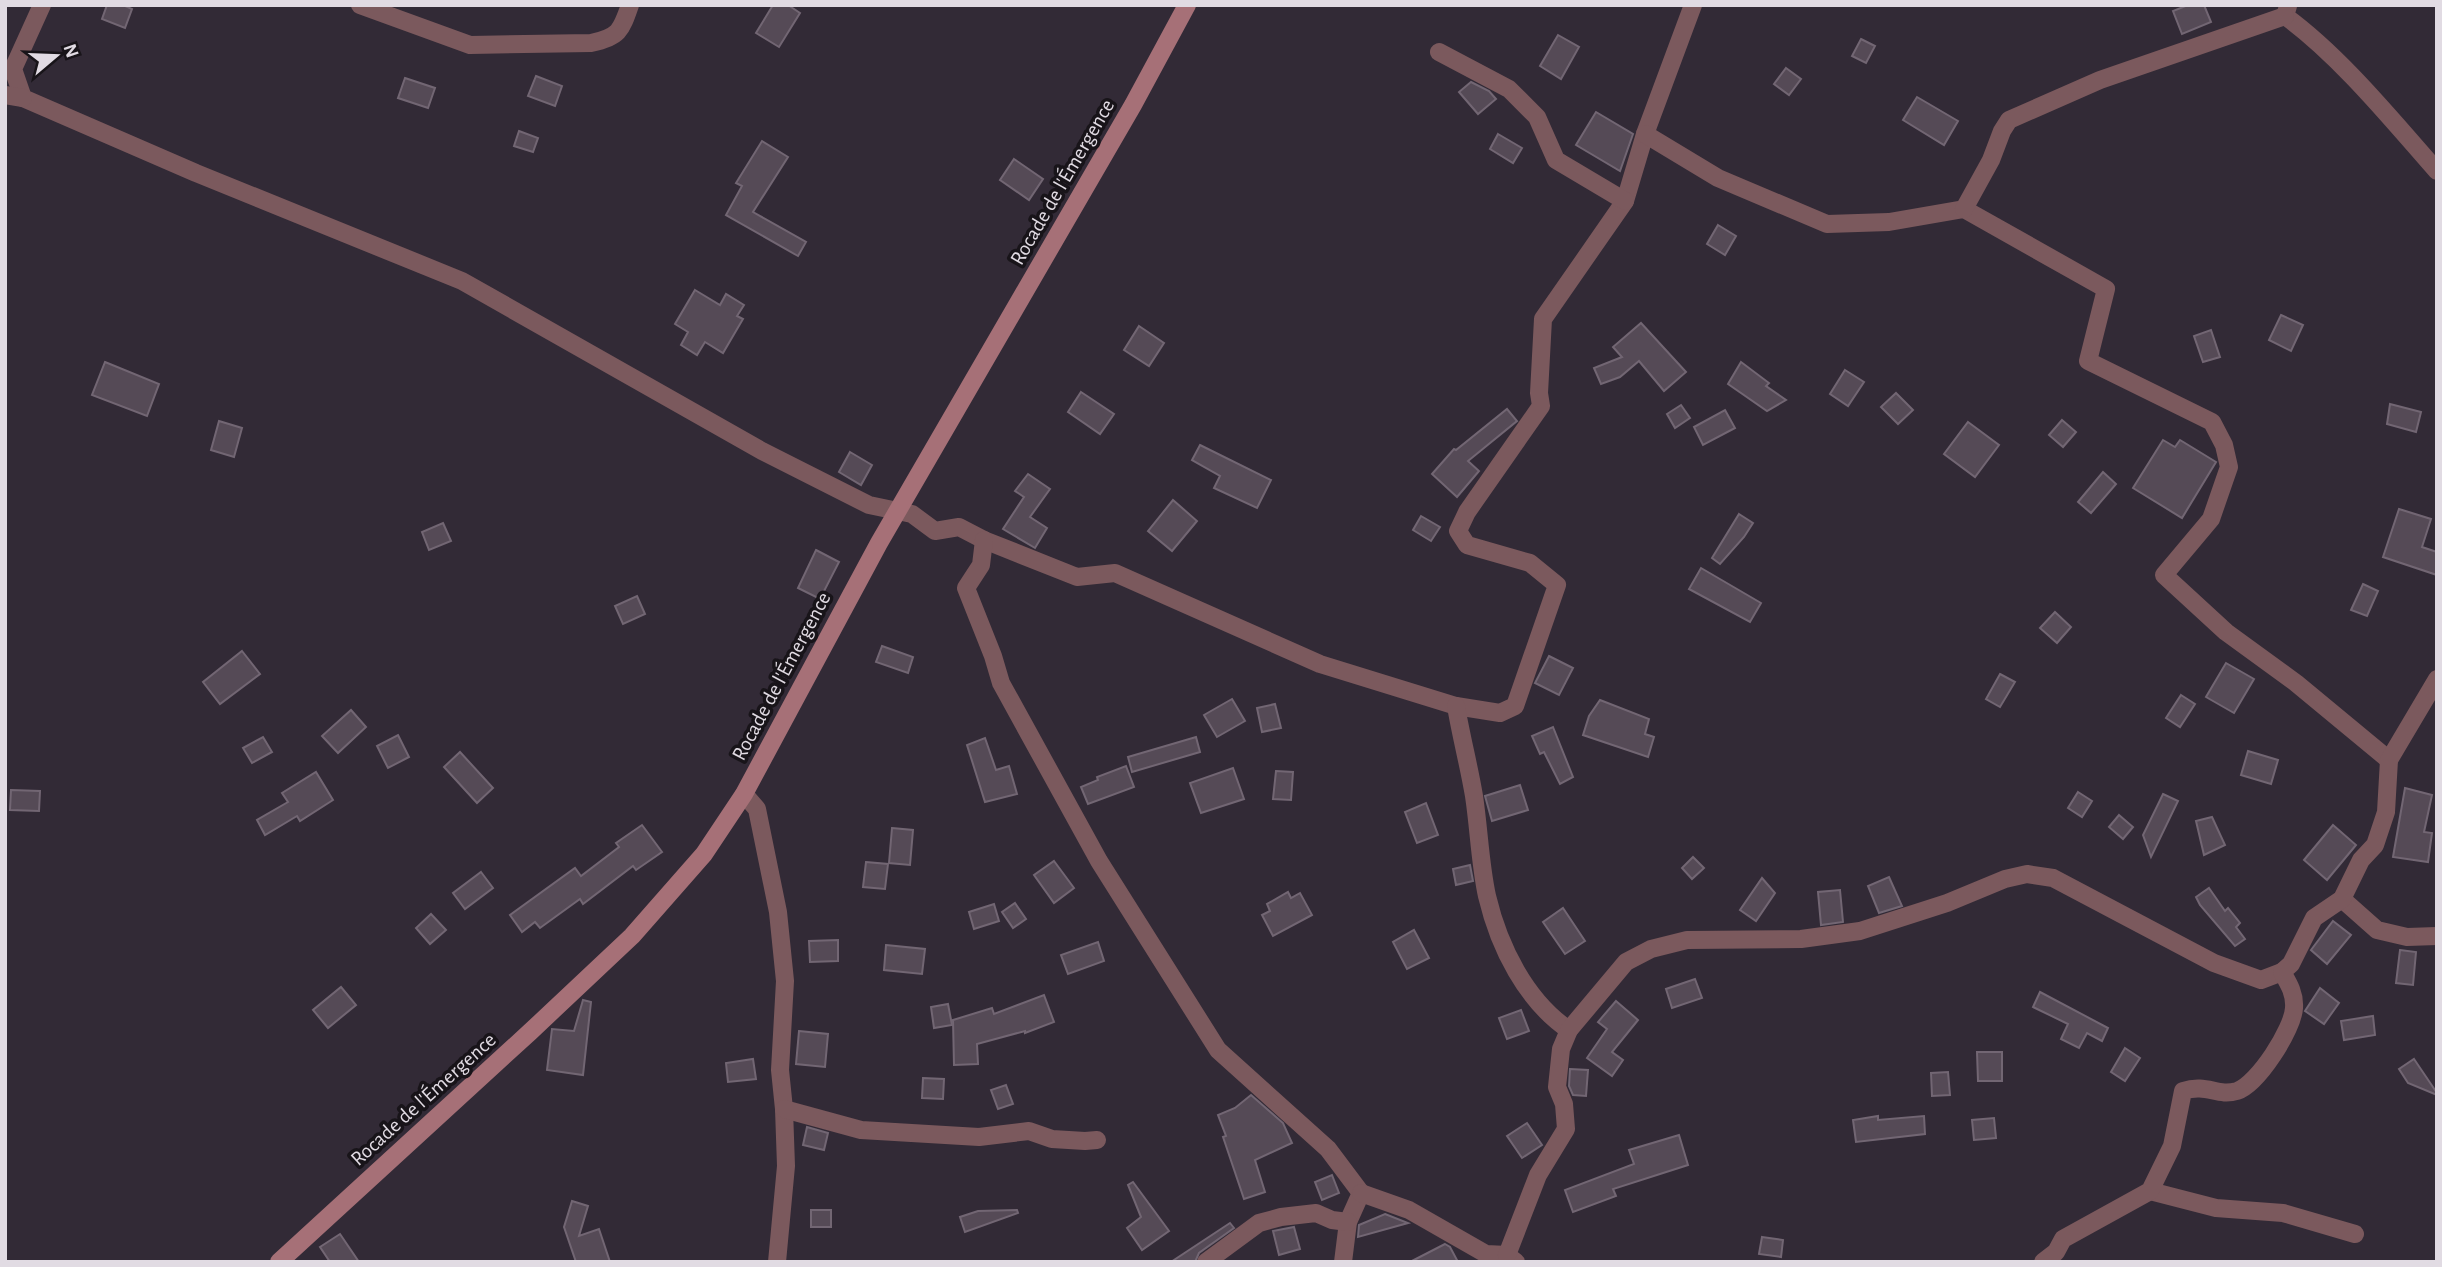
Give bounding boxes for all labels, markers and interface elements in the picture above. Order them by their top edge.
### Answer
north arrow [21,21,91,91]
text: N [60,42,82,60]
street label: Rocade de l'Émergence [1005,95,1118,269]
street label: Rocade de l'Émergence [726,588,835,764]
street label: Rocade de l'Émergence [345,1027,500,1170]

